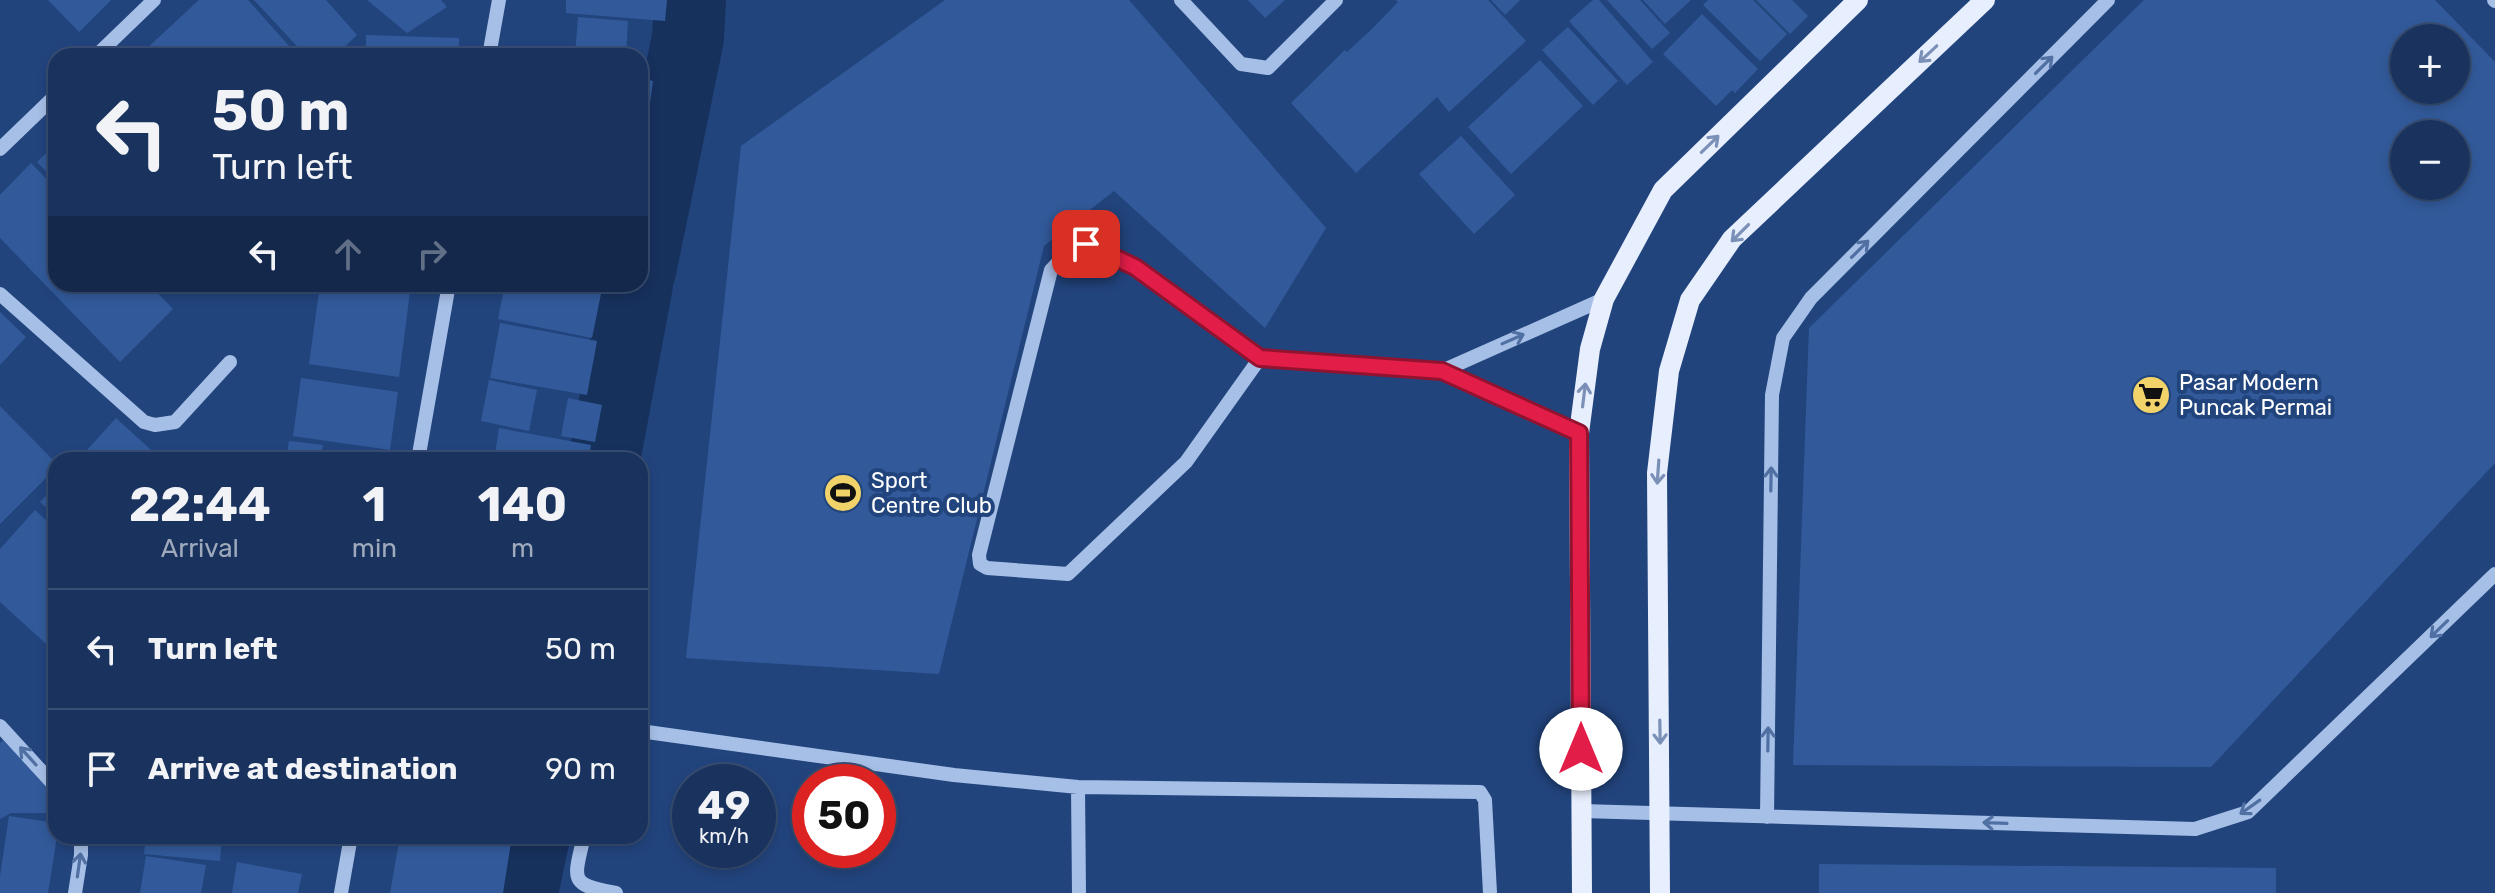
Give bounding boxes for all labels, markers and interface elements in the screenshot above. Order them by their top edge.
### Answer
map controls [2390,24,2470,200]
button: + [2390,24,2470,104]
one-way arrow [1918,44,1938,63]
one-way arrow [2034,56,2053,75]
text: 50 m [212,78,349,144]
icon: left [80,80,184,184]
button: − [2390,120,2470,200]
one-way arrow [1700,135,1720,154]
text: Turn left [212,145,353,188]
pin [1052,210,1120,278]
icon: arrive [1064,222,1108,266]
one-way arrow [1731,223,1750,242]
icon: left [242,232,286,276]
icon: ahead [326,232,370,276]
icon: right [410,232,454,276]
one-way arrow [1850,240,1869,259]
one-way arrow [1500,331,1525,346]
place label: Pasar Modern Puncak Permai [2179,369,2332,421]
supermarket icon: Pasar Modern Puncak Permai [2130,374,2172,416]
one-way arrow [1577,383,1592,408]
one-way arrow [1650,458,1665,485]
one-way arrow [1764,466,1779,493]
place label: Sport Centre Club [871,467,992,519]
sports icon: Sport Centre Club [822,472,864,514]
text: 22:44 [129,476,271,533]
text: 1 [362,476,386,533]
text: 140 [478,476,567,533]
text: Arrival [161,533,239,564]
text: min [352,533,397,564]
text: m [511,533,534,564]
one-way arrow [2429,619,2449,638]
icon: left [80,627,124,671]
text: Turn left [148,631,278,667]
text: 50 m [545,631,616,667]
position arrow [1539,707,1623,791]
one-way arrow [1652,718,1667,745]
one-way arrow [1760,726,1776,753]
one-way arrow [19,747,37,767]
icon: arrive [80,747,124,791]
text: Arrive at destination [148,751,458,787]
text: 90 m [545,751,616,787]
speed limit sign: 50 [792,764,896,868]
text: 49 [698,782,750,829]
one-way arrow [2240,799,2262,815]
one-way arrow [1982,816,2009,831]
text: km/h [699,824,749,848]
one-way arrow [72,852,87,878]

